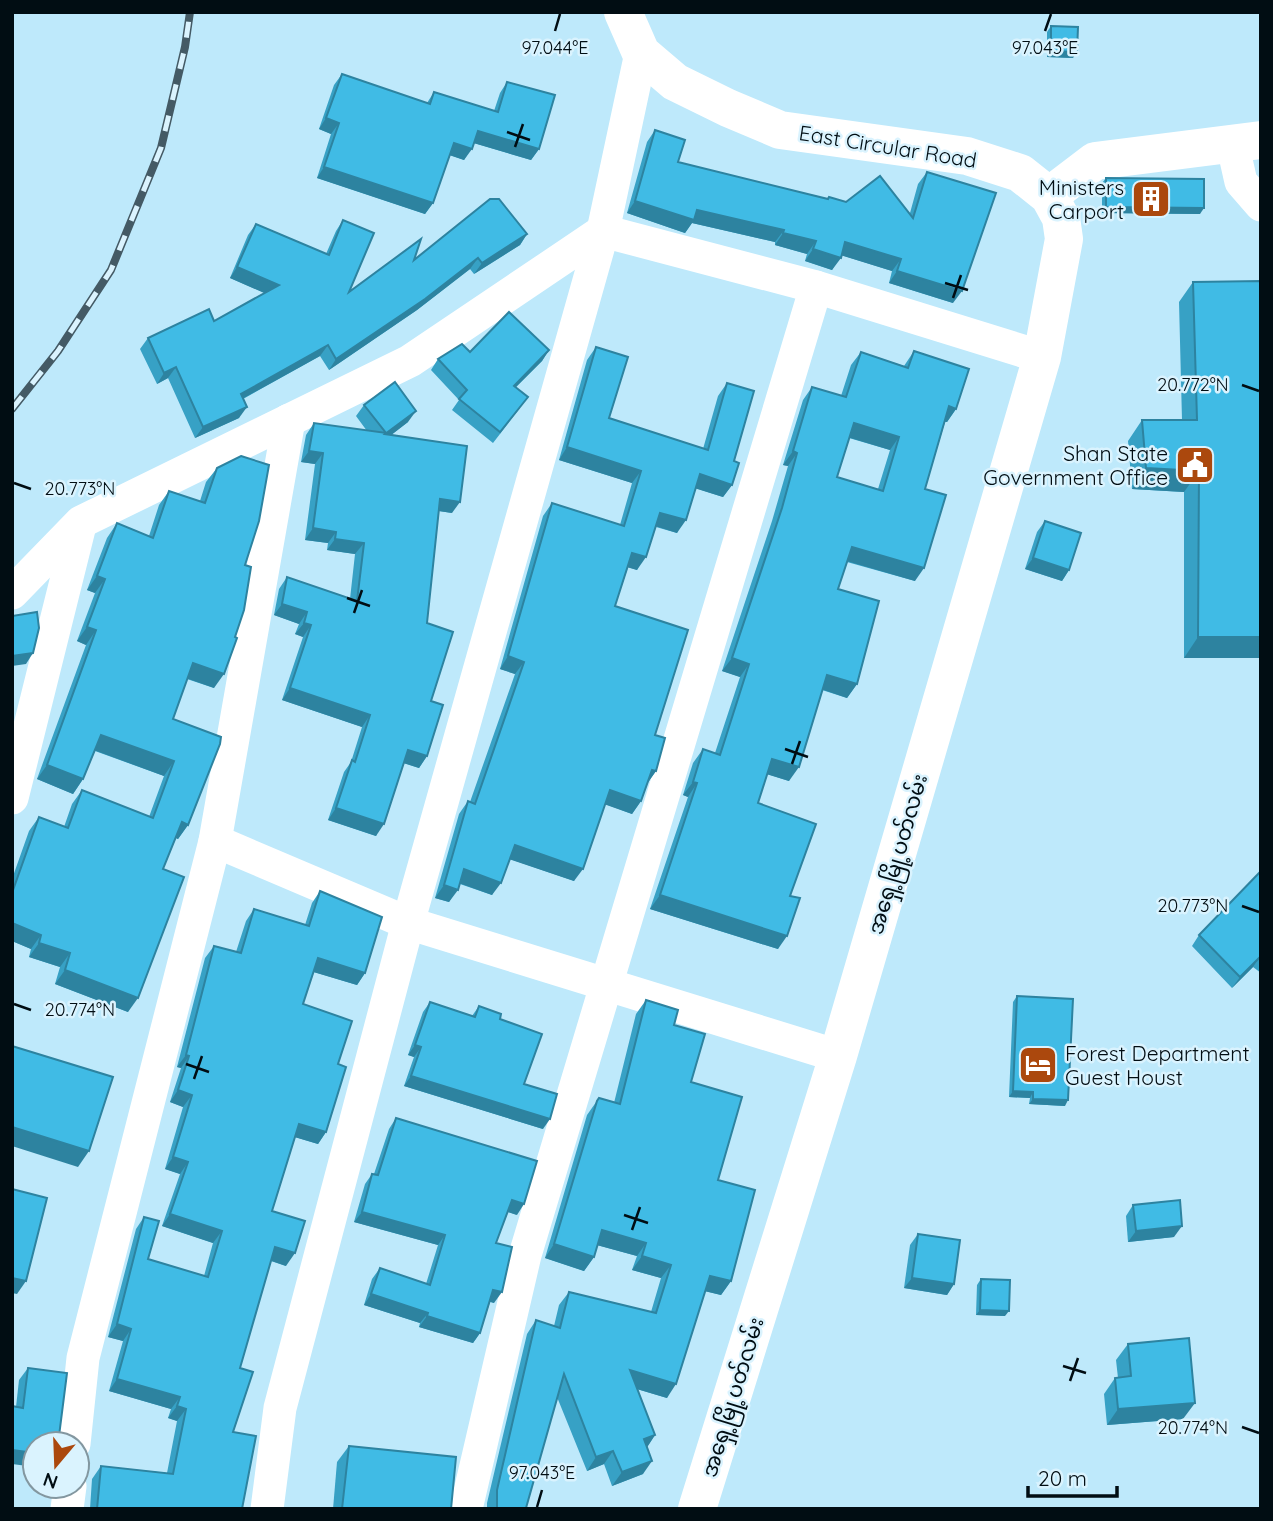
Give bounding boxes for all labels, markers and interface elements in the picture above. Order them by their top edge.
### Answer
text: 97.044°E [522,36,588,59]
text: 97.043°E [1012,36,1078,59]
street label: East Circular Road [797,119,979,173]
place label: Ministers Carport [1039,174,1124,224]
building icon: Ministers Carport [1130,178,1172,220]
text: 20.772°N [1157,373,1229,396]
place label: Shan State Government Office [983,440,1168,490]
public building icon: Shan State Government Office [1174,444,1216,486]
text: 20.773°N [45,477,115,500]
street label: အရှေ့မြို့ပတ်လမ်း [860,770,937,939]
text: 20.773°N [1158,894,1228,917]
text: 20.774°N [45,998,115,1021]
place label: Forest Department Guest Houst [1065,1040,1250,1090]
hotel icon: Forest Department Guest Houst [1017,1044,1059,1086]
street label: အရှေ့မြို့ပတ်လမ်း [693,1313,773,1481]
text: 20.774°N [1158,1416,1228,1439]
north arrow [21,1430,91,1500]
scale bar [1028,1454,1117,1498]
text: 97.043°E [509,1461,575,1484]
text: 20 m [1038,1465,1087,1491]
text: N [40,1467,61,1495]

